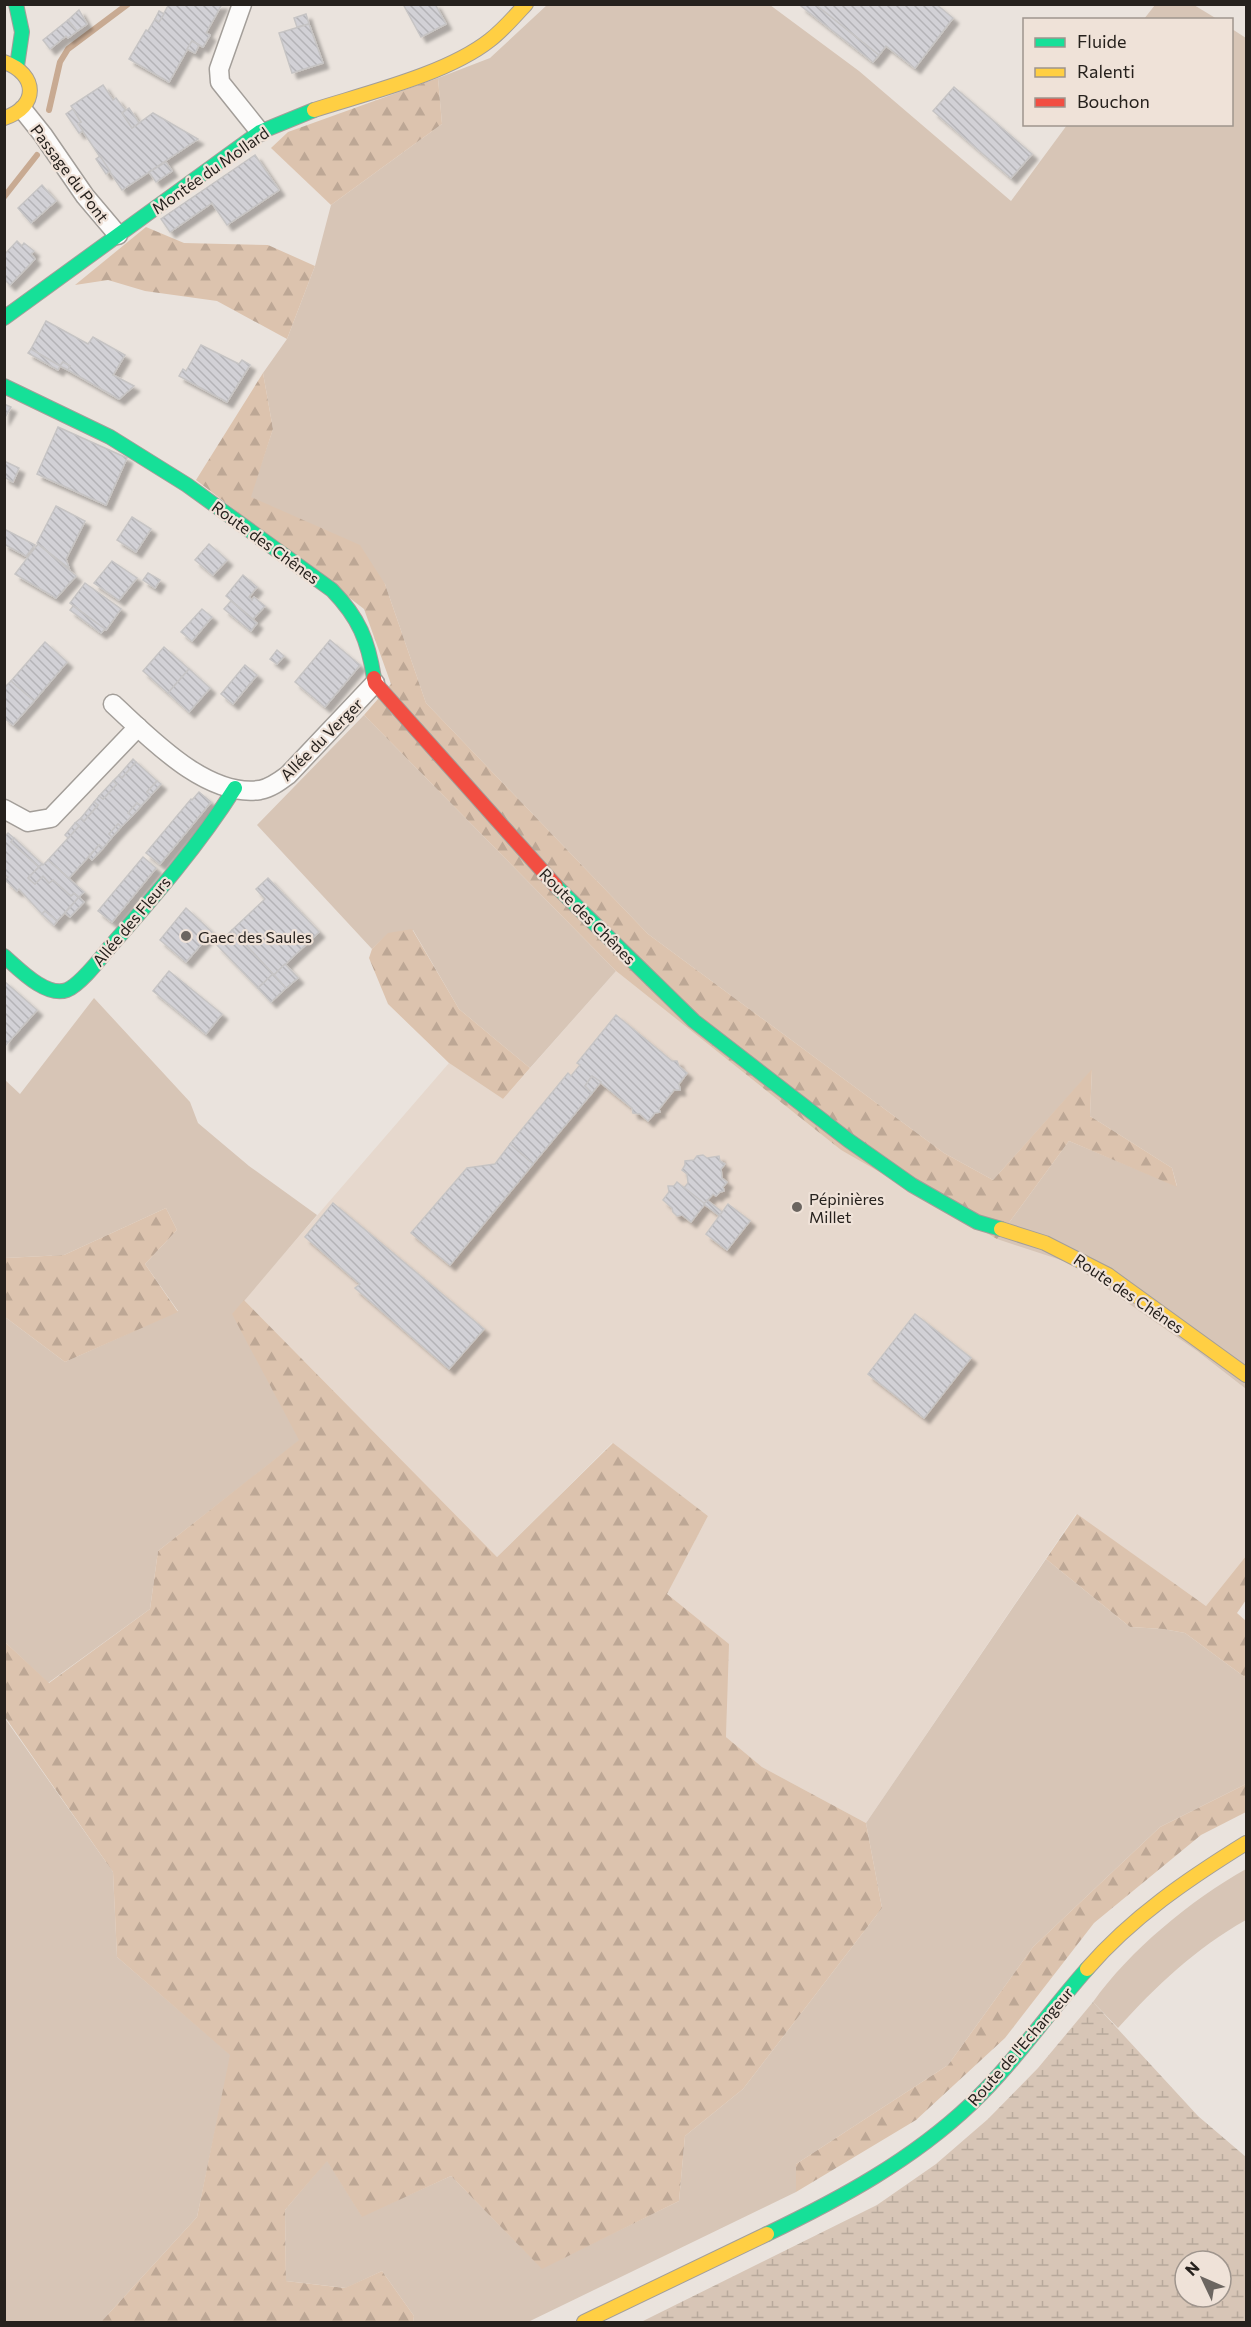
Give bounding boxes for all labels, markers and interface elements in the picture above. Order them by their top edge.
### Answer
legend [1023,18,1233,126]
text: Fluide [1077,30,1126,52]
text: Ralenti [1077,60,1135,82]
text: Bouchon [1077,90,1150,112]
street label: Passage du Pont [27,120,113,226]
street label: Montée du Mollard [148,123,272,217]
street label: Route des Chênes [209,497,323,587]
street label: Allée du Verger [276,694,366,784]
street label: Route des Chênes [536,864,640,968]
street label: Allée des Fleurs [88,872,174,970]
place label: Gaec des Saules [198,927,312,946]
marker: Gaec des Saules [179,929,193,943]
place label: Pépinières Millet [809,1189,884,1226]
marker: Pépinières Millet [790,1200,804,1214]
street label: Route des Chênes [1071,1249,1187,1337]
street label: Route de l'Echangeur [963,1982,1077,2109]
north arrow [1173,2249,1233,2309]
text: N [1181,2257,1203,2279]

